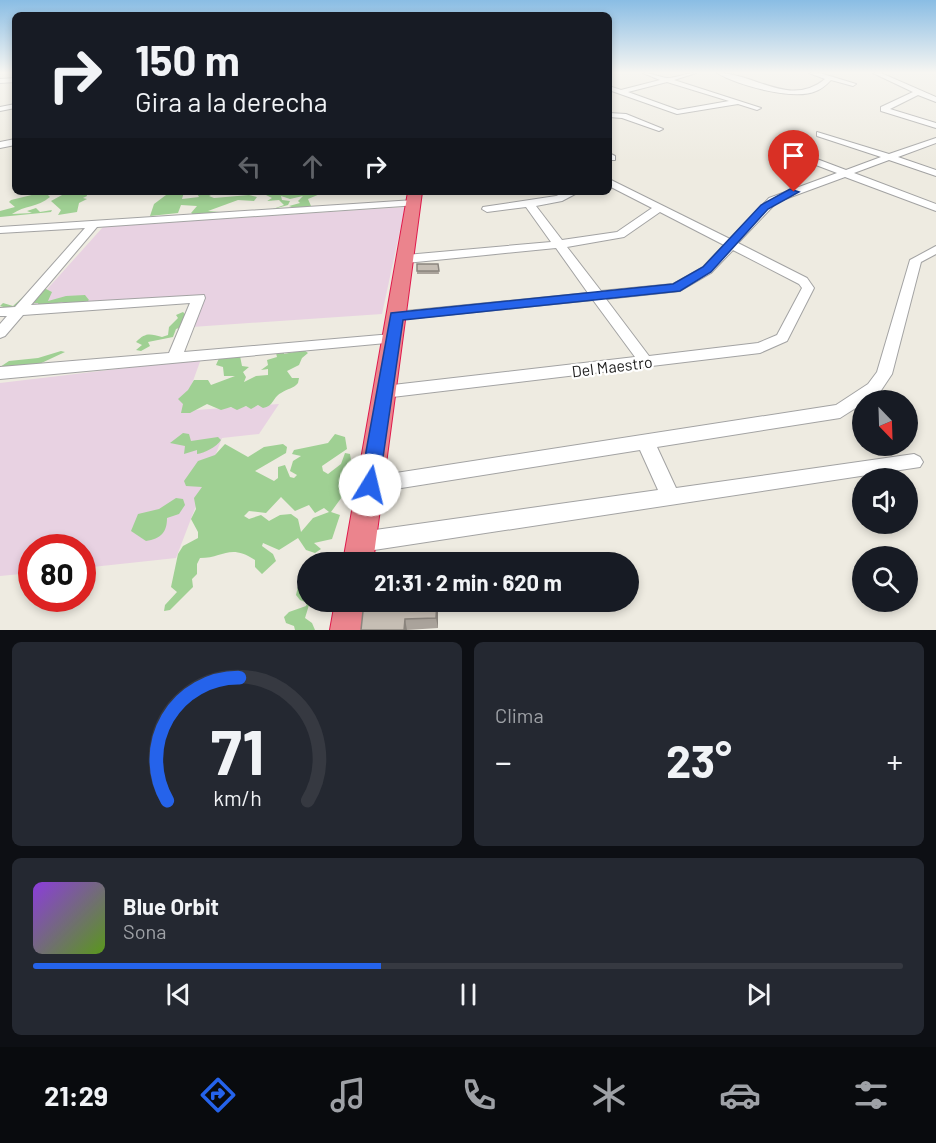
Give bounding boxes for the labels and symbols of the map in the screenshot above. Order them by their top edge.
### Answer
pin [768,130,819,192]
street label: Del Maestro [571,352,653,380]
north arrow [852,390,918,456]
position arrow [338,453,402,517]
speed limit sign: 80 [18,534,96,612]

